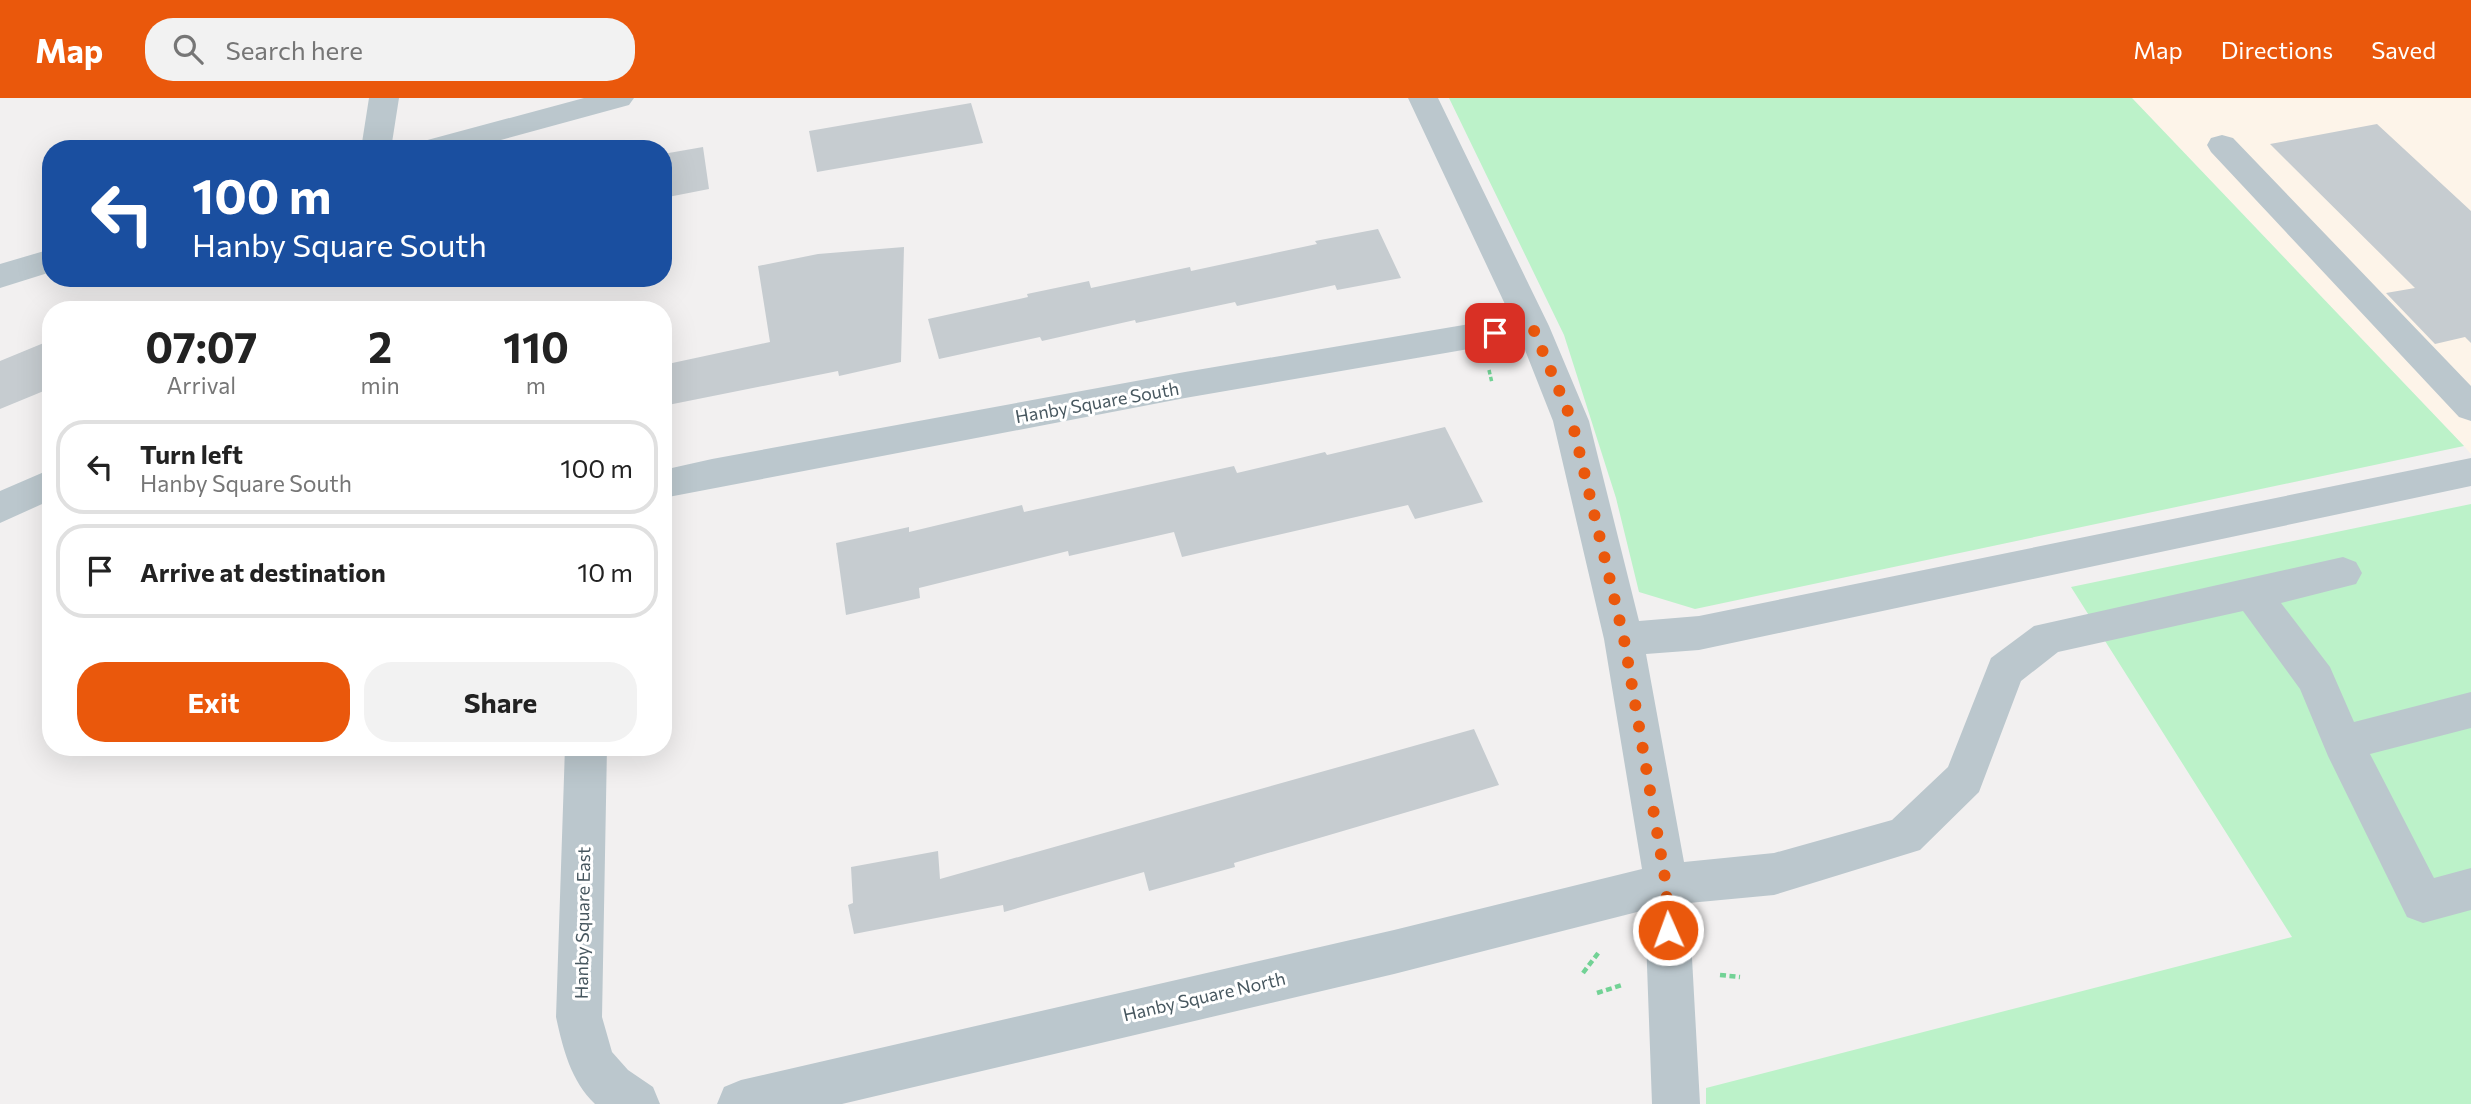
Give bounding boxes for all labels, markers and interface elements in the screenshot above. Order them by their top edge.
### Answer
search box [145,18,635,81]
text: Map [35,29,103,70]
icon: search [169,30,207,68]
text: Search here [225,34,363,65]
text: Map [2133,35,2183,64]
text: Directions [2221,35,2333,64]
text: Saved [2371,35,2436,64]
text: 100 m [192,164,331,224]
icon: left [77,168,168,259]
text: Hanby Square South [192,224,487,264]
pin [1465,303,1525,363]
icon: arrive [1476,314,1514,352]
text: 07:07 [145,320,257,372]
text: 2 [368,320,392,372]
text: 110 [503,320,569,372]
text: Arrival [166,371,236,399]
text: min [361,371,400,399]
text: m [526,371,546,399]
street label: Hanby Square South [1013,377,1181,427]
text: Turn left [140,438,243,469]
icon: left [81,448,119,486]
text: 100 m [560,452,633,483]
text: Hanby Square South [140,469,352,497]
icon: arrive [81,552,119,590]
text: Arrive at destination [140,556,386,587]
text: 10 m [577,556,633,587]
button: Exit [77,662,350,742]
button: Share [364,662,637,742]
street label: Hanby Square East [570,847,594,999]
position arrow [1631,893,1705,967]
street label: Hanby Square North [1121,967,1287,1025]

